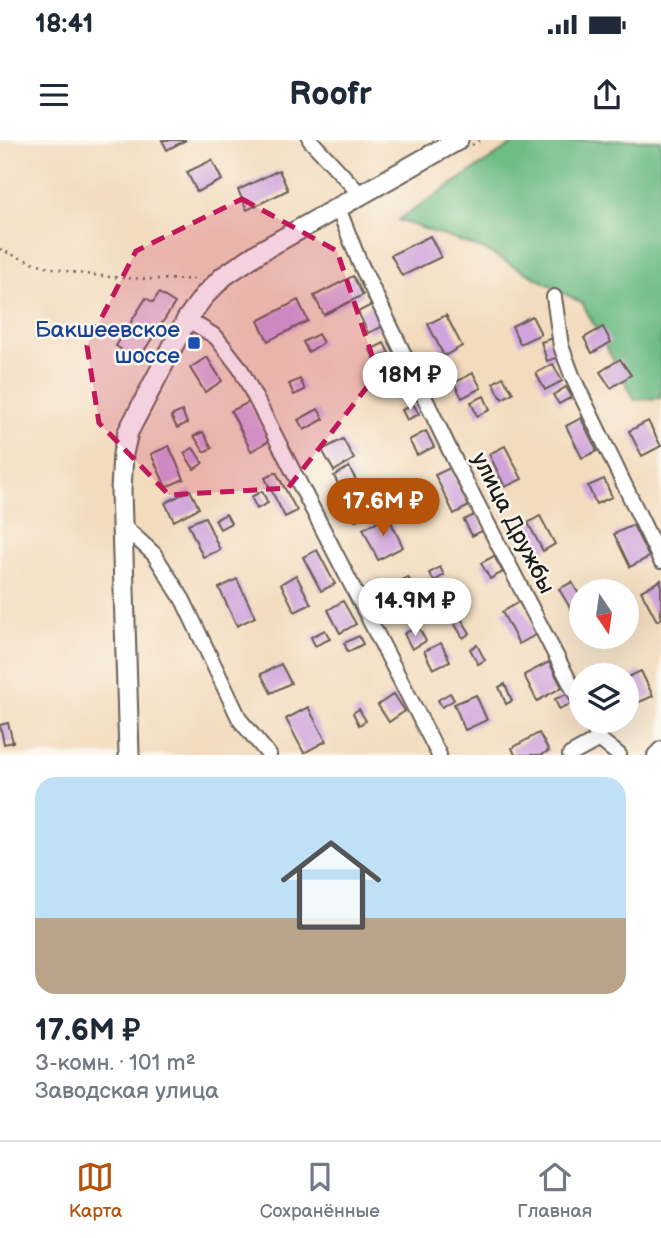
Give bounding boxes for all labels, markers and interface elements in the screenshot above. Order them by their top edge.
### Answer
text: 18:41 [35,9,94,40]
text: Roofr [289,75,372,114]
icon: menu [35,76,73,114]
icon: share [588,76,626,114]
place label: Бакшеевское шоссе [35,316,180,370]
marker: Бакшеевское шоссе [186,335,202,351]
pin: 18M ₽ [361,352,459,412]
text: 18M ₽ [379,361,441,389]
street label: улица Дружбы [465,448,561,598]
pin: 17.6M ₽ [318,478,448,538]
text: 17.6M ₽ [343,487,423,515]
pin: 14.9M ₽ [350,578,480,638]
north arrow [569,579,639,649]
map controls [569,579,639,733]
text: 14.9M ₽ [374,587,456,615]
button: layers [569,663,639,733]
icon: home [268,822,394,948]
text: 17.6M ₽ [35,1013,140,1049]
text: 3-комн. · 101 m² [35,1049,196,1077]
text: Заводская улица [35,1077,219,1105]
tab: Карта [69,1158,122,1223]
tab: Сохранённые [260,1158,380,1223]
tab: Главная [517,1158,592,1223]

